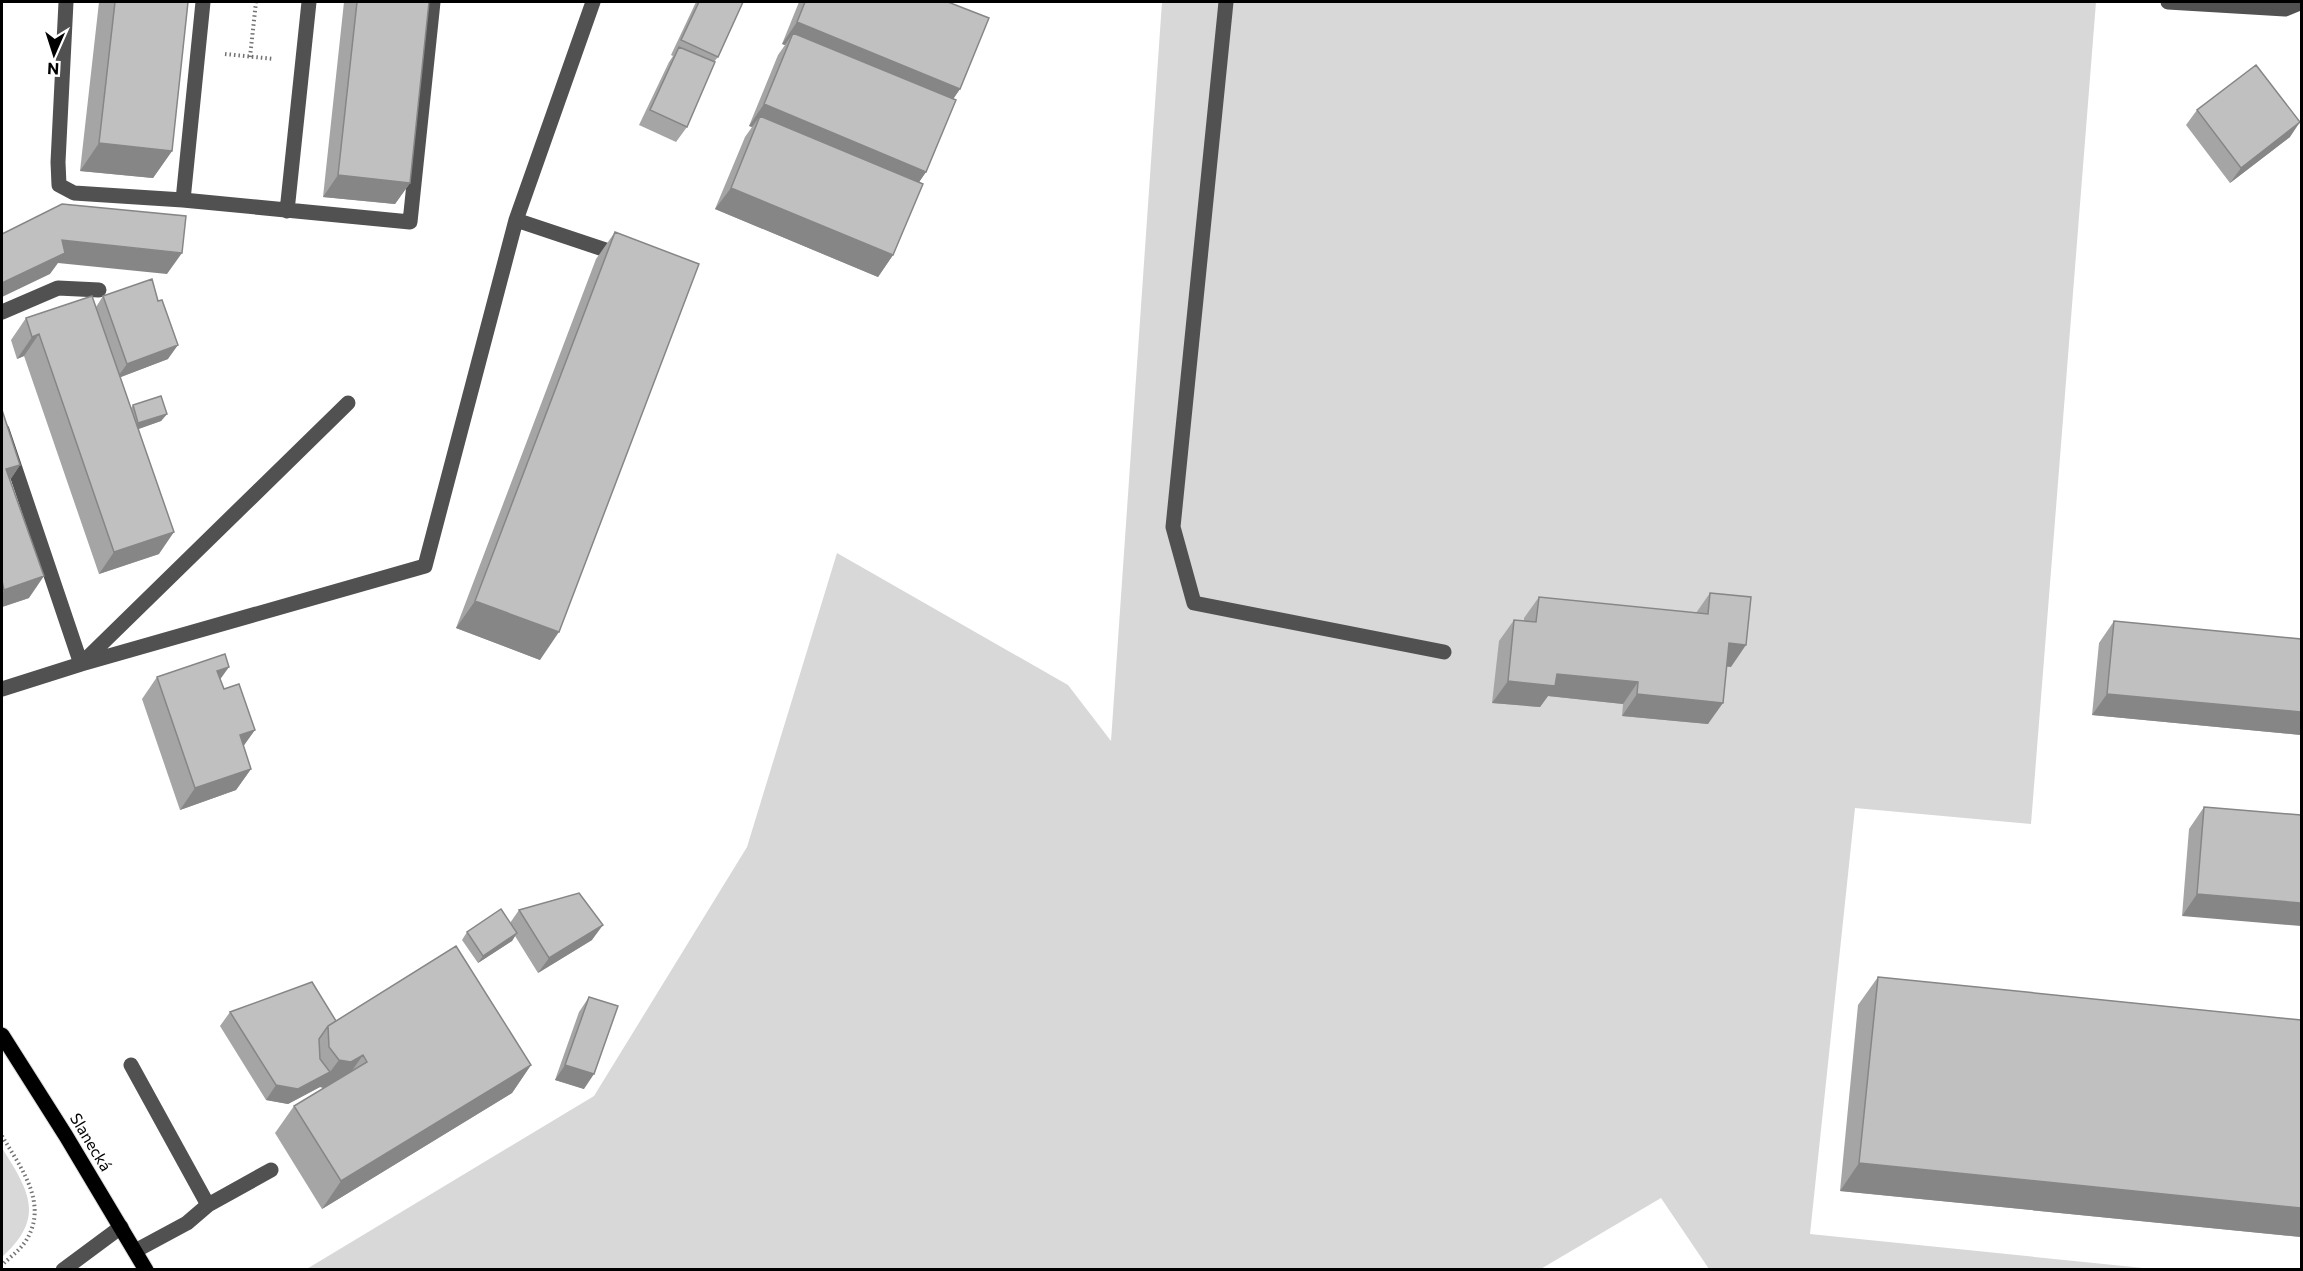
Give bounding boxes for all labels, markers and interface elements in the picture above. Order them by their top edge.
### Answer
north arrow [24,24,84,84]
text: N [47,60,60,79]
street label: Slanecká [67,1109,116,1174]

